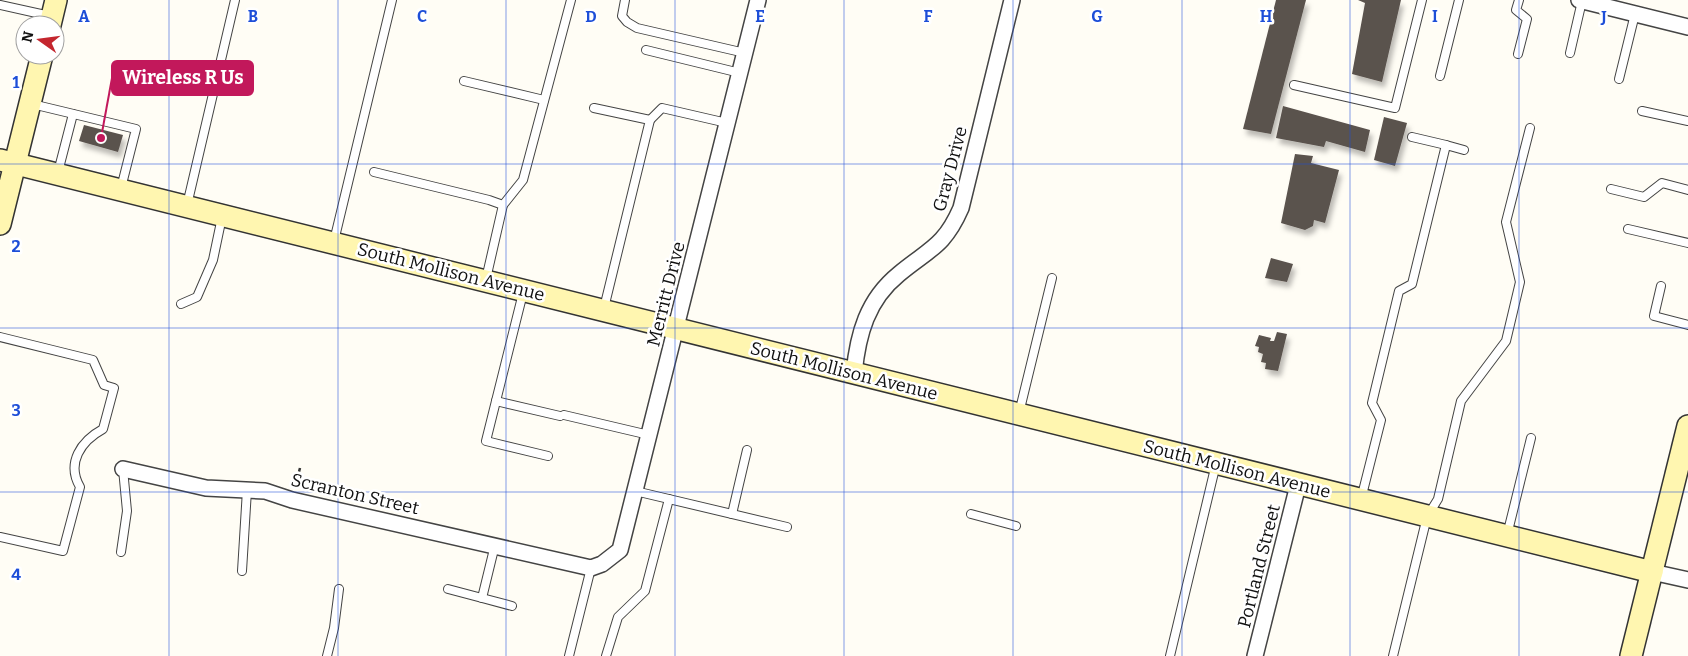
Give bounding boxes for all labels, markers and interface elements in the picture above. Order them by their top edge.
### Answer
text: A [78,7,90,26]
text: B [248,7,258,26]
text: C [417,7,427,26]
text: D [585,7,597,26]
text: E [755,7,765,26]
text: F [924,7,933,26]
text: G [1091,7,1103,26]
text: H [1260,7,1273,26]
text: I [1432,7,1438,26]
text: J [1600,7,1607,26]
north arrow [15,15,65,65]
text: N [18,29,37,44]
callout: Wireless R Us [112,61,253,95]
text: Wireless R Us [122,66,244,89]
text: 1 [13,73,20,92]
street label: Gray Drive [928,124,972,214]
text: 2 [11,237,21,256]
street label: South Mollison Avenue [355,238,547,306]
street label: Merritt Drive [642,239,690,349]
street label: South Mollison Avenue [748,337,940,405]
text: 3 [11,401,21,420]
street label: South Mollison Avenue [1141,435,1333,503]
street label: Scranton Street [289,469,422,520]
street label: Portland Street [1233,502,1285,630]
text: 4 [11,565,21,584]

